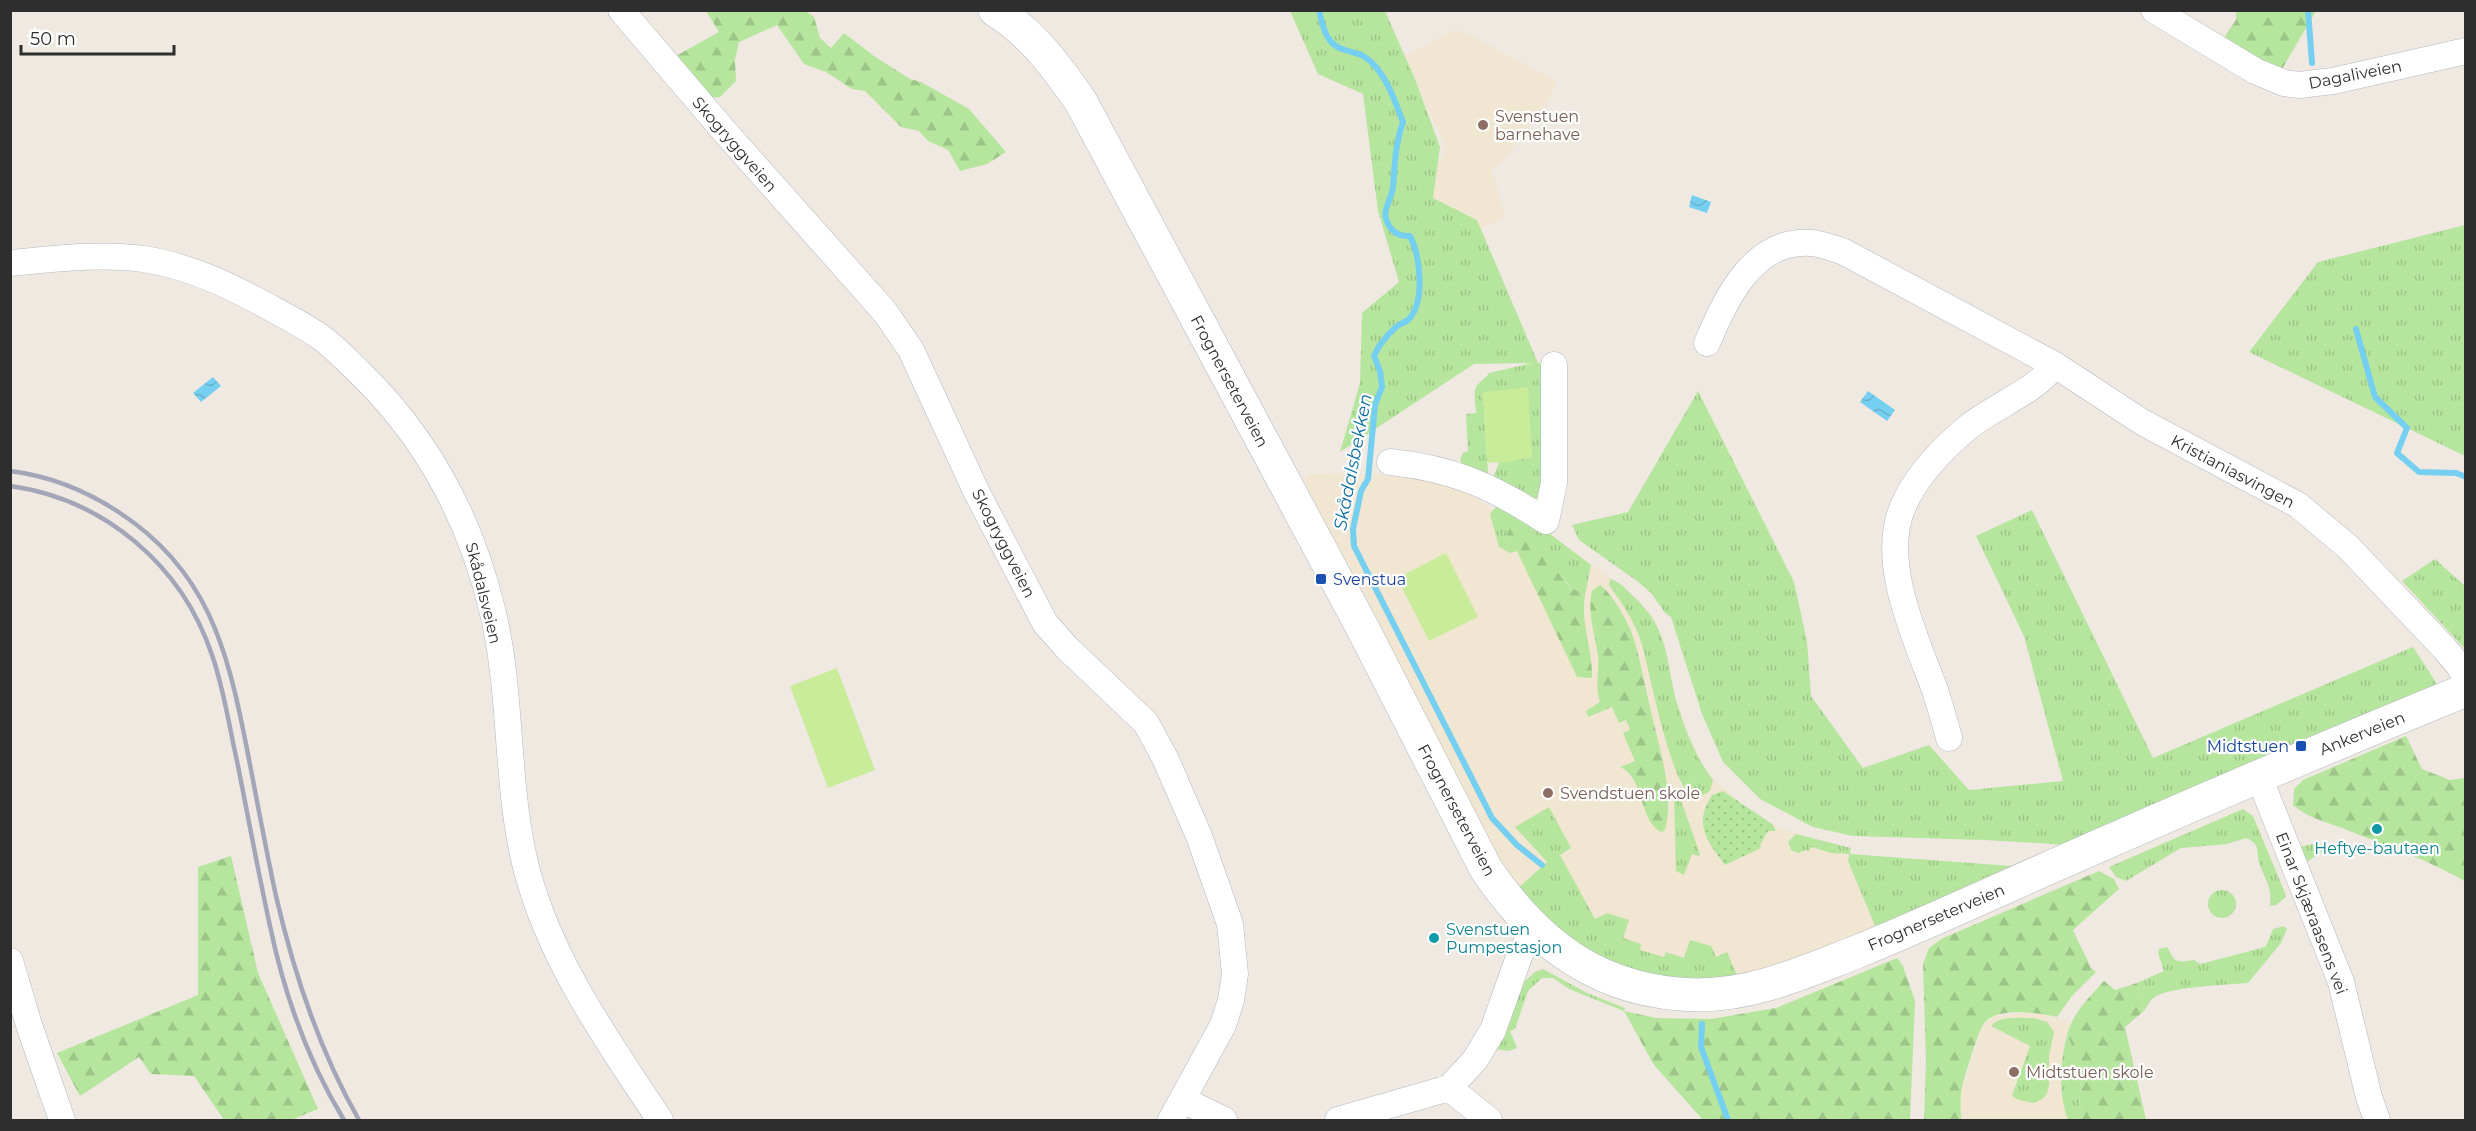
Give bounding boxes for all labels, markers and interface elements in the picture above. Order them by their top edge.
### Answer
scale bar [21,18,174,56]
text: 50 m [30,28,76,50]
street label: Dagaliveien [2307,56,2403,93]
street label: Skogryggveien [688,93,781,196]
place label: Svenstuen barnehave [1495,107,1580,144]
marker: Svenstuen barnehave [1476,118,1490,132]
street label: Frognerseterveien [1187,312,1272,451]
water label: Skådalsbekken [1329,392,1377,532]
street label: Kristianiasvingen [2168,431,2298,512]
street label: Skogryggveien [968,486,1039,601]
street label: Skådalsveien [462,540,505,646]
place label: Svenstua [1333,570,1406,589]
marker: Svenstua [1314,572,1328,586]
street label: Ankerveien [2317,708,2408,759]
place label: Midtstuen [2207,737,2289,756]
marker: Midtstuen [2294,739,2308,753]
street label: Frognerseterveien [1414,741,1499,880]
place label: Svendstuen skole [1560,784,1700,803]
marker: Svendstuen skole [1541,786,1555,800]
marker: Heftye-bautaen [2370,822,2384,836]
street label: Einar Skjæraasens vei [2272,829,2351,997]
place label: Heftye-bautaen [2314,839,2440,858]
street label: Frognerseterveien [1865,880,2008,955]
place label: Svenstuen Pumpestasjon [1446,920,1562,957]
marker: Svenstuen Pumpestasjon [1427,931,1441,945]
place label: Midtstuen skole [2026,1063,2154,1082]
marker: Midtstuen skole [2007,1065,2021,1079]

